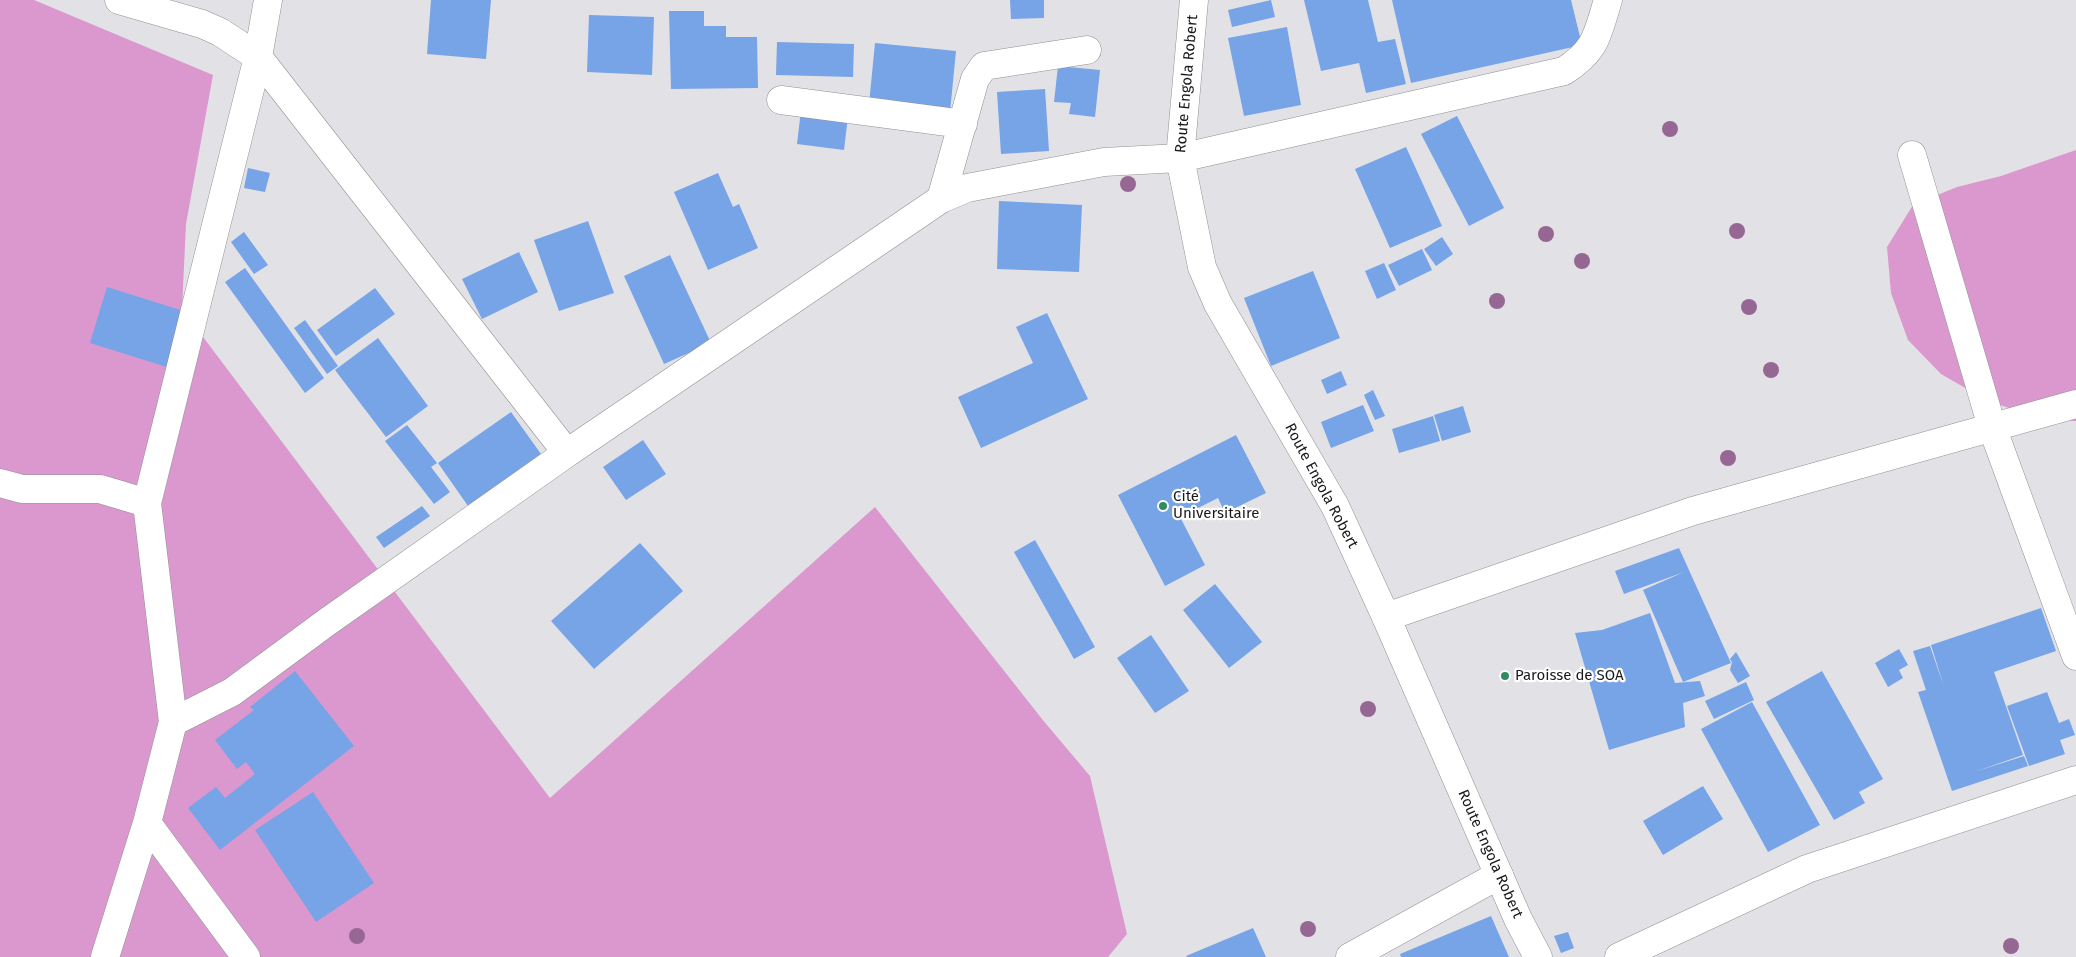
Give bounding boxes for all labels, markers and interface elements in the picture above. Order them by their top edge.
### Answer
street label: Route Engola Robert [1172,14,1202,154]
street label: Route Engola Robert [1280,420,1362,552]
place label: Cité Universitaire [1173,488,1259,523]
marker: Cité Universitaire [1157,500,1169,512]
place label: Paroisse de SOA [1515,667,1624,685]
marker: Paroisse de SOA [1499,670,1511,682]
street label: Route Engola Robert [1454,787,1526,921]

